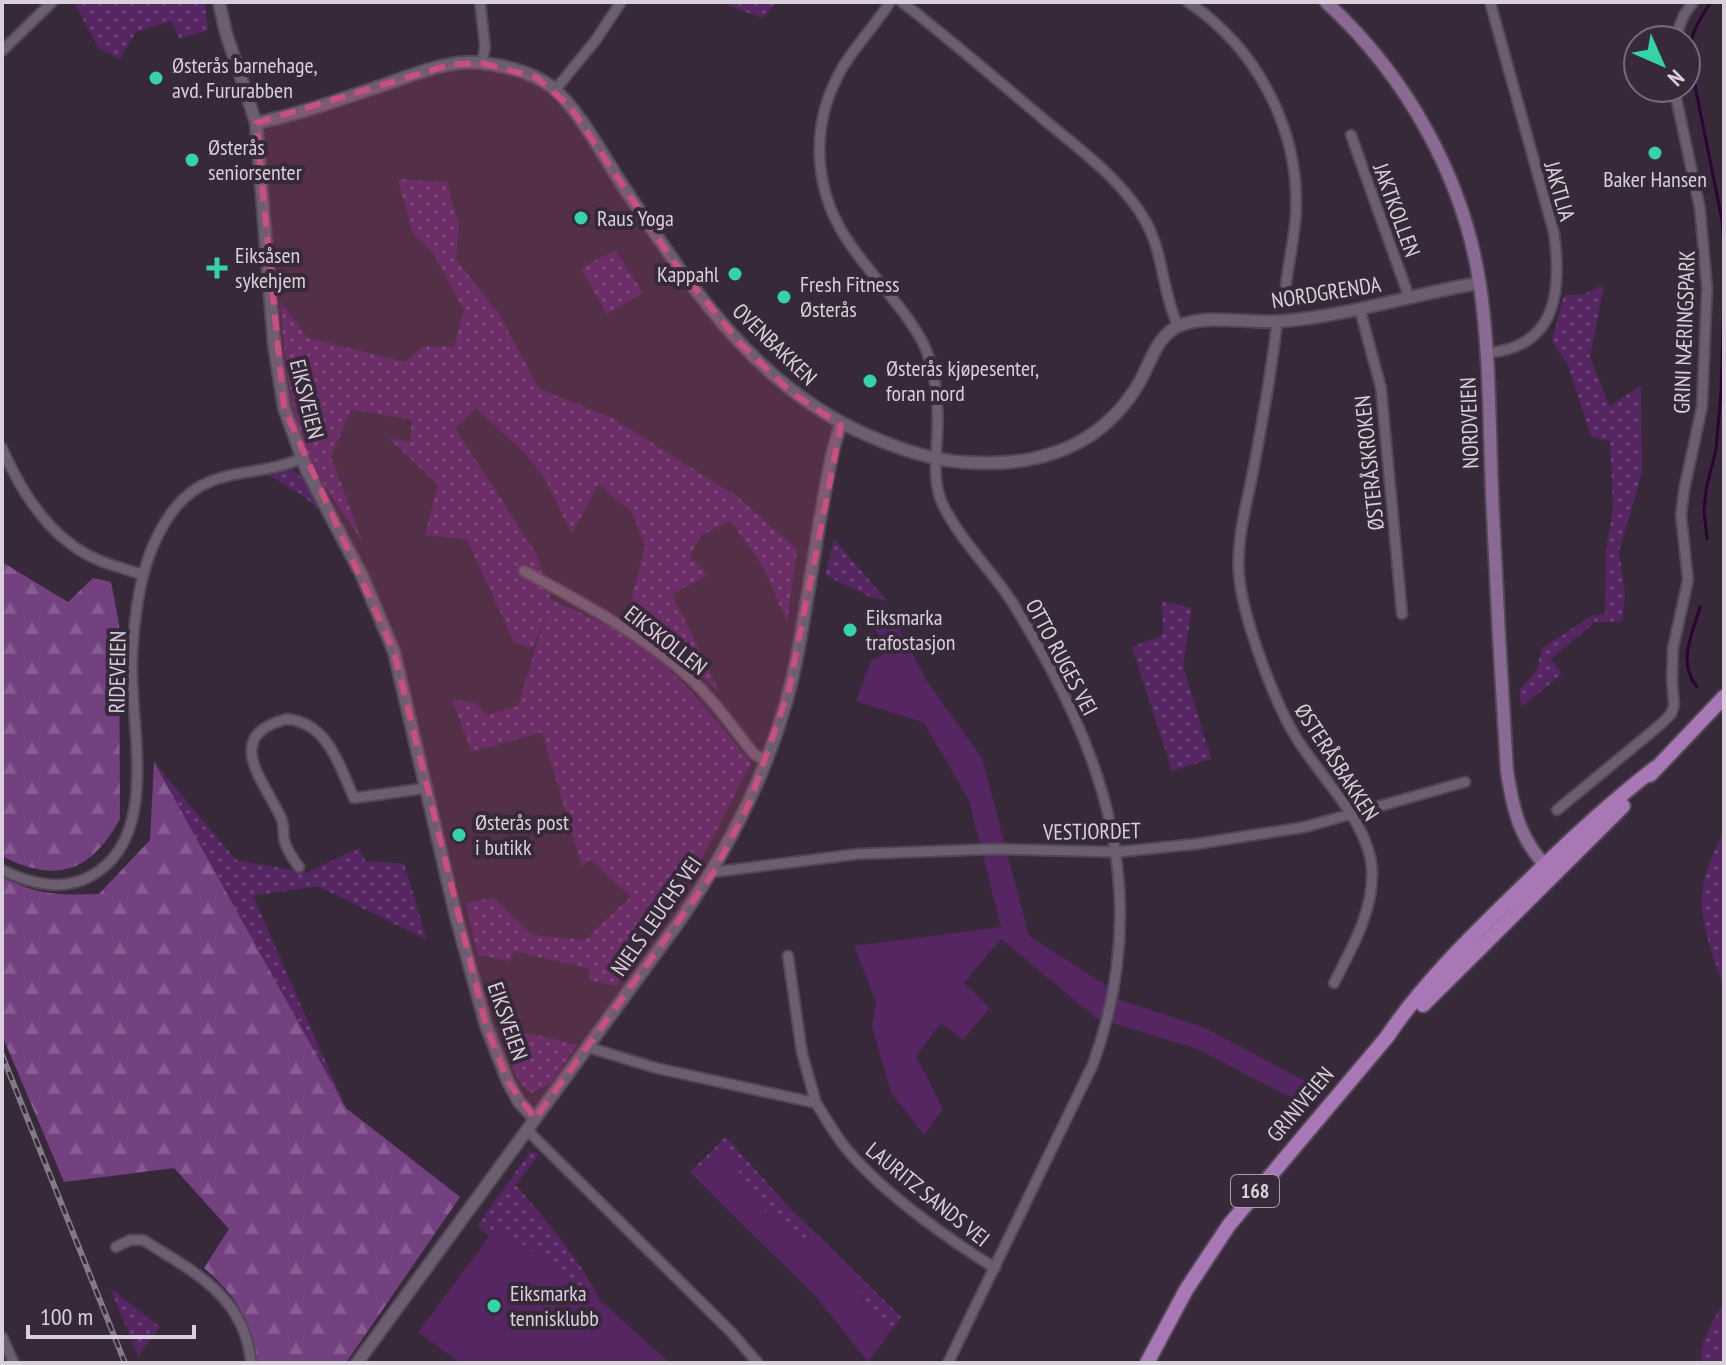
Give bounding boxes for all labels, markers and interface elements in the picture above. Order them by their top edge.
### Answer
north arrow [1622,24,1702,104]
place label: Østerås barnehage, avd. Fururabben [172,51,318,104]
text: N [1662,64,1690,92]
marker: Østerås barnehage, avd. Fururabben [147,69,165,87]
place label: Østerås seniorsenter [208,133,302,186]
marker: Baker Hansen [1646,144,1664,162]
marker: Østerås seniorsenter [183,151,201,169]
street label: JAKTLIA [1538,157,1582,224]
street label: JAKTKOLLEN [1367,158,1427,261]
place label: Baker Hansen [1603,165,1707,193]
place label: Raus Yoga [597,204,674,232]
marker: Raus Yoga [572,209,590,227]
place label: Eiksåsen sykehjem [235,241,306,294]
street label: GRINI NÆRINGSPARK [1667,250,1701,414]
marker: Eiksåsen sykehjem [206,257,228,279]
place label: Kappahl [657,260,720,288]
marker: Kappahl [726,265,744,283]
street label: NORDGRENDA [1269,269,1383,314]
place label: Fresh Fitness Østerås [800,270,900,323]
marker: Fresh Fitness Østerås [775,288,793,306]
street label: OVENBAKKEN [727,297,823,391]
place label: Østerås kjøpesenter, foran nord [886,354,1039,407]
street label: EIKSVEIEN [284,356,330,442]
marker: Østerås kjøpesenter, foran nord [861,372,879,390]
street label: NORDVEIEN [1453,377,1485,469]
street label: ØSTERÅSKROKEN [1348,394,1390,532]
street label: OTTO RUGES VEI [1020,594,1104,720]
street label: EIKSKOLLEN [619,599,713,681]
place label: Eiksmarka trafostasjon [866,603,955,656]
marker: Eiksmarka trafostasjon [841,621,859,639]
street label: RIDEVEIEN [102,630,132,714]
street label: ØSTERÅSBAKKEN [1289,698,1385,826]
place label: Østerås post i butikk [475,808,569,861]
street label: VESTJORDET [1042,816,1141,846]
marker: Østerås post i butikk [450,826,468,844]
street label: NIELS LEUCHS VEI [604,851,708,981]
street label: EIKSVEIEN [482,978,534,1064]
street label: GRINIVEIEN [1261,1061,1339,1147]
street label: LAURITZ SANDS VEI [860,1136,996,1252]
road number: 168 [1231,1175,1279,1207]
place label: Eiksmarka tennisklubb [510,1279,599,1332]
scale bar [28,1289,194,1339]
marker: Eiksmarka tennisklubb [485,1297,503,1315]
text: 100 m [40,1301,93,1332]

